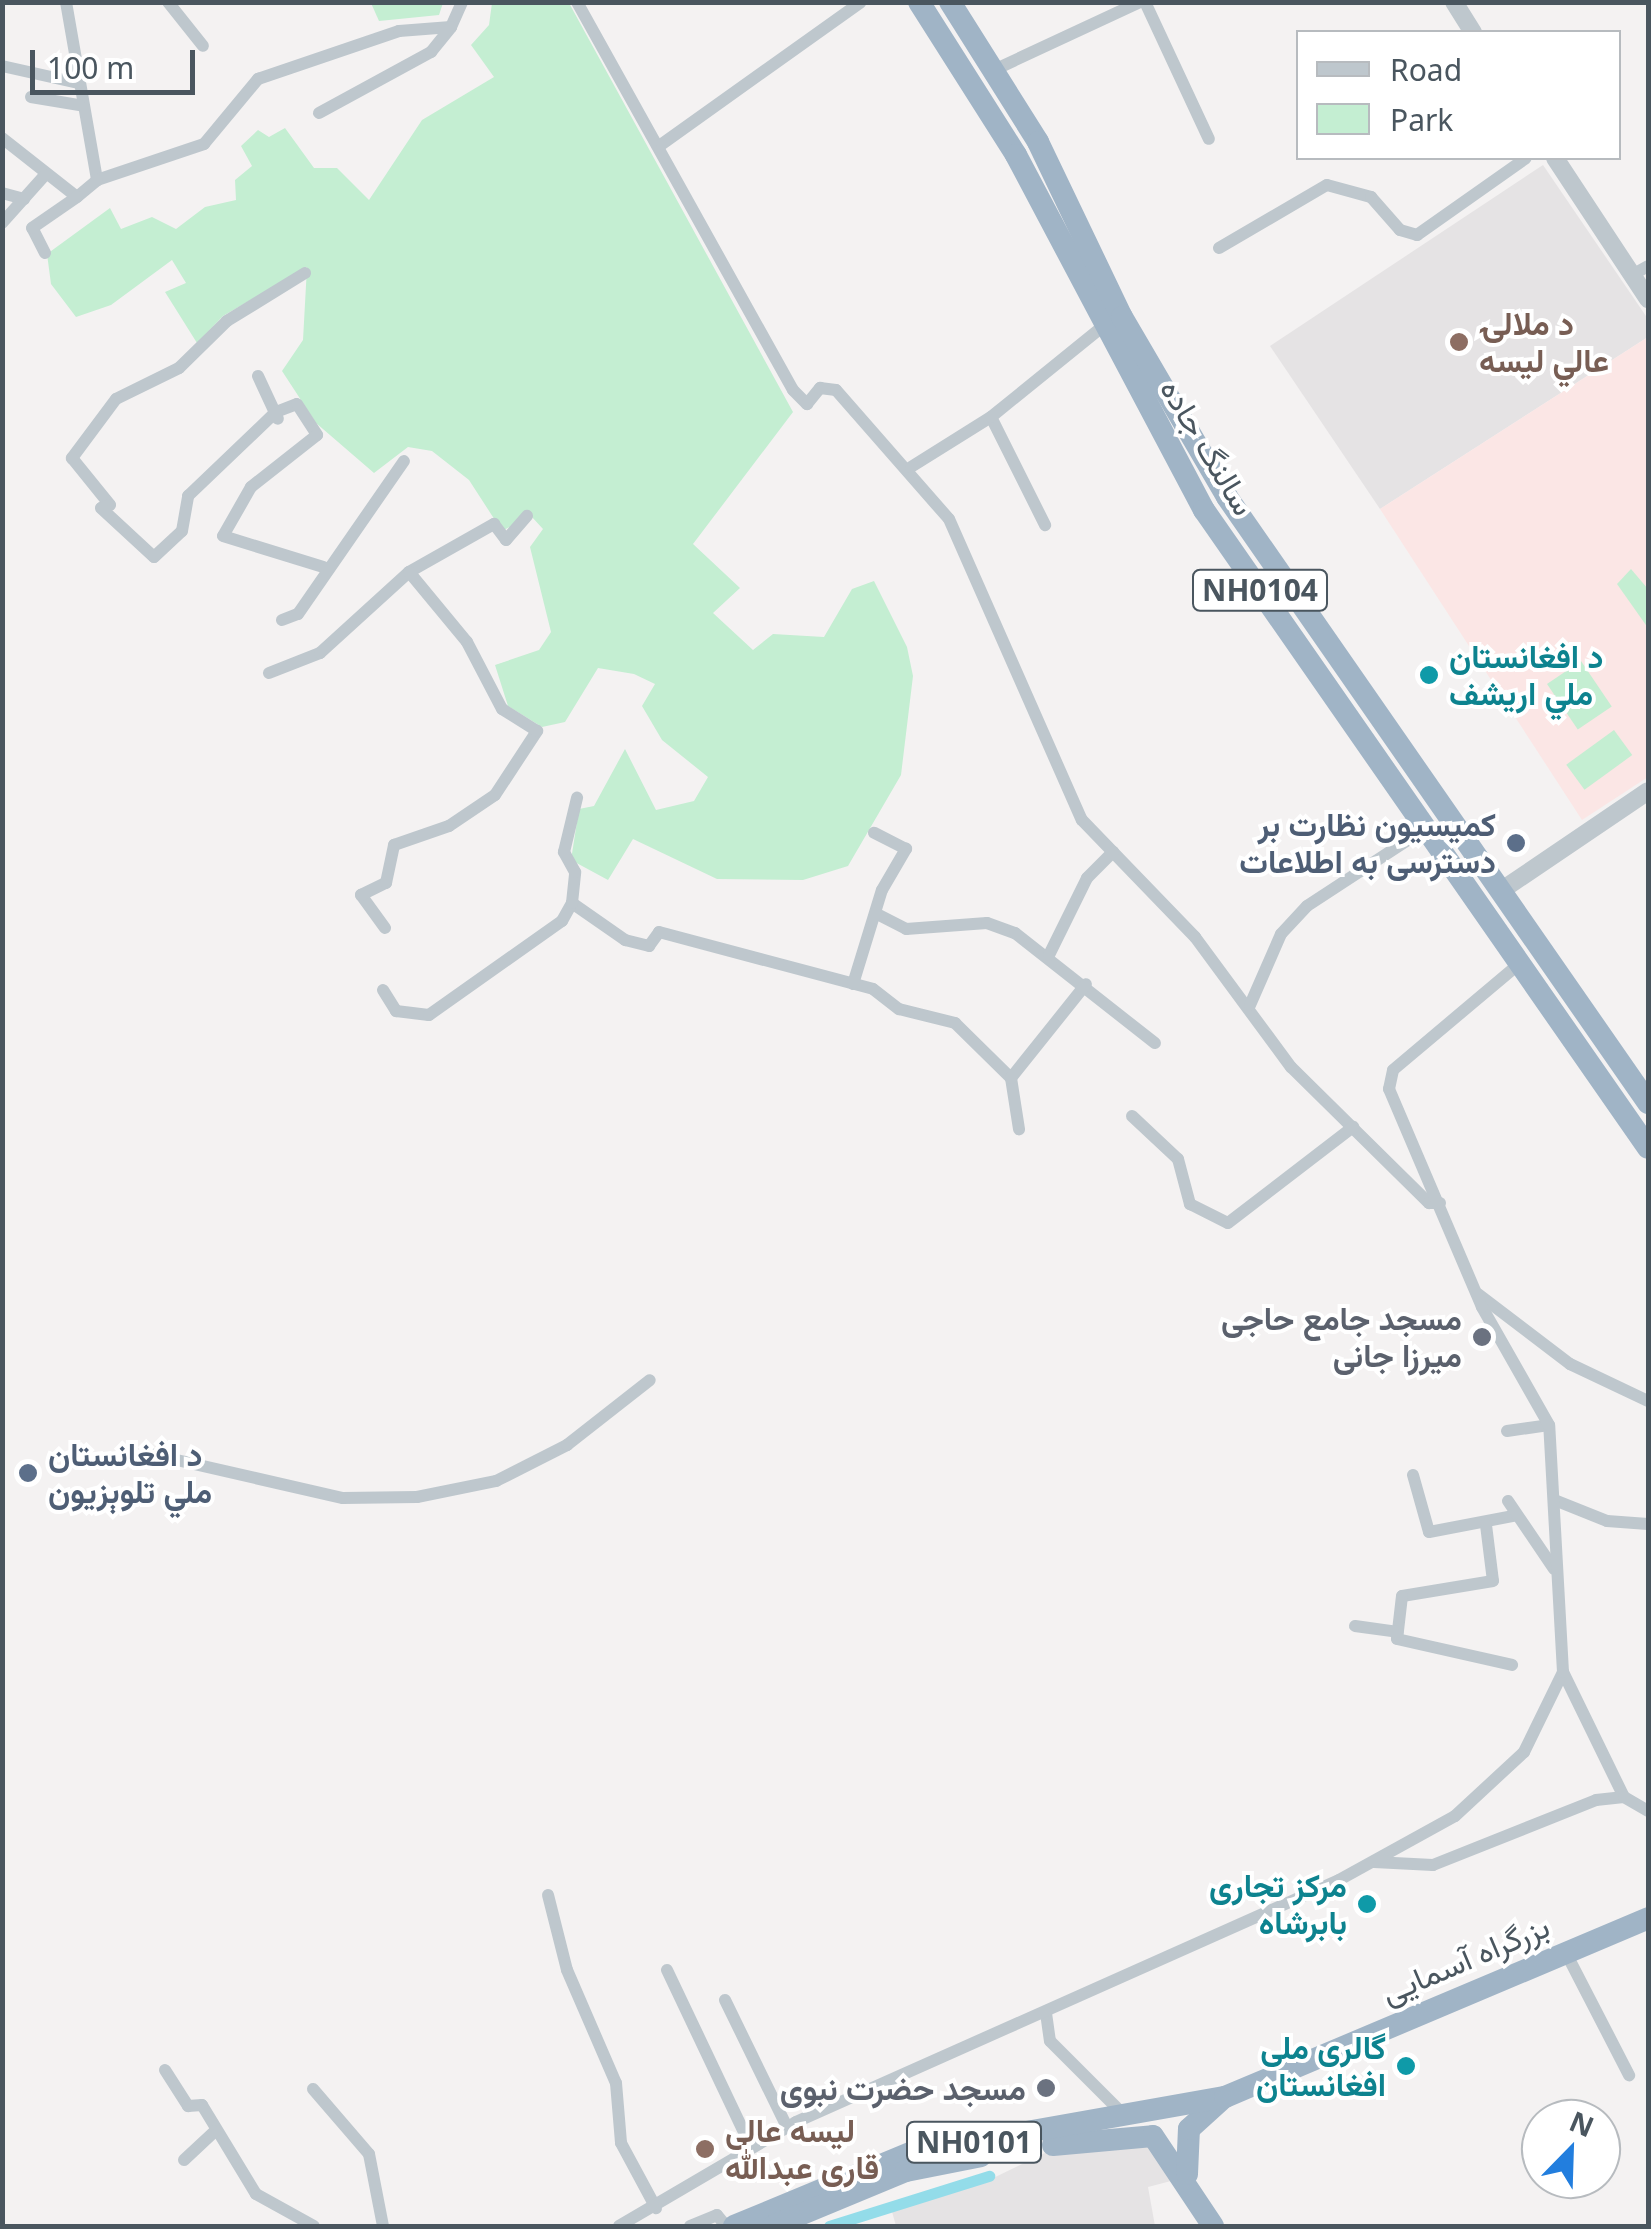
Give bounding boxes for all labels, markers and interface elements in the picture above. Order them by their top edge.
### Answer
scale bar [35,30,200,92]
legend [1296,30,1621,160]
text: 100 m [47,47,134,88]
text: Road [1390,49,1462,90]
text: Park [1390,99,1453,140]
place label: د ملالۍ عالي لیسه [1479,305,1609,380]
marker: د ملالۍ عالي لیسه [1448,331,1470,353]
street label: سالنگ جاده [1152,372,1264,522]
road number: NH0104 [1190,565,1330,615]
place label: د افغانستان ملي اریشف [1449,638,1603,713]
marker: د افغانستان ملي اریشف [1418,664,1440,686]
place label: کمیسیون نظارت بر دسترسی به اطلاعات [1239,806,1496,881]
marker: کمیسیون نظارت بر دسترسی به اطلاعات [1505,832,1527,854]
place label: مسجد جامع حاجی میرزا جانی [1221,1300,1462,1375]
marker: مسجد جامع حاجی میرزا جانی [1471,1326,1493,1348]
place label: د افغانستان ملي تلوېزیون [48,1436,212,1511]
marker: د افغانستان ملي تلوېزیون [17,1462,39,1484]
place label: مرکز تجاری بابرشاه [1209,1867,1347,1942]
marker: مرکز تجاری بابرشاه [1356,1893,1378,1915]
street label: بزرگراه آسمایی [1375,1906,1555,2012]
place label: گالری ملی افغانستان [1256,2029,1386,2104]
marker: گالری ملی افغانستان [1395,2055,1417,2077]
place label: مسجد حضرت نبوی [780,2069,1026,2107]
marker: مسجد حضرت نبوی [1035,2077,1057,2099]
north arrow [1521,2099,1621,2199]
text: N [1564,2101,1600,2145]
place label: لیسه عالی قاری عبدالله [725,2112,879,2187]
road number: NH0101 [904,2117,1044,2167]
marker: لیسه عالی قاری عبدالله [694,2138,716,2160]

